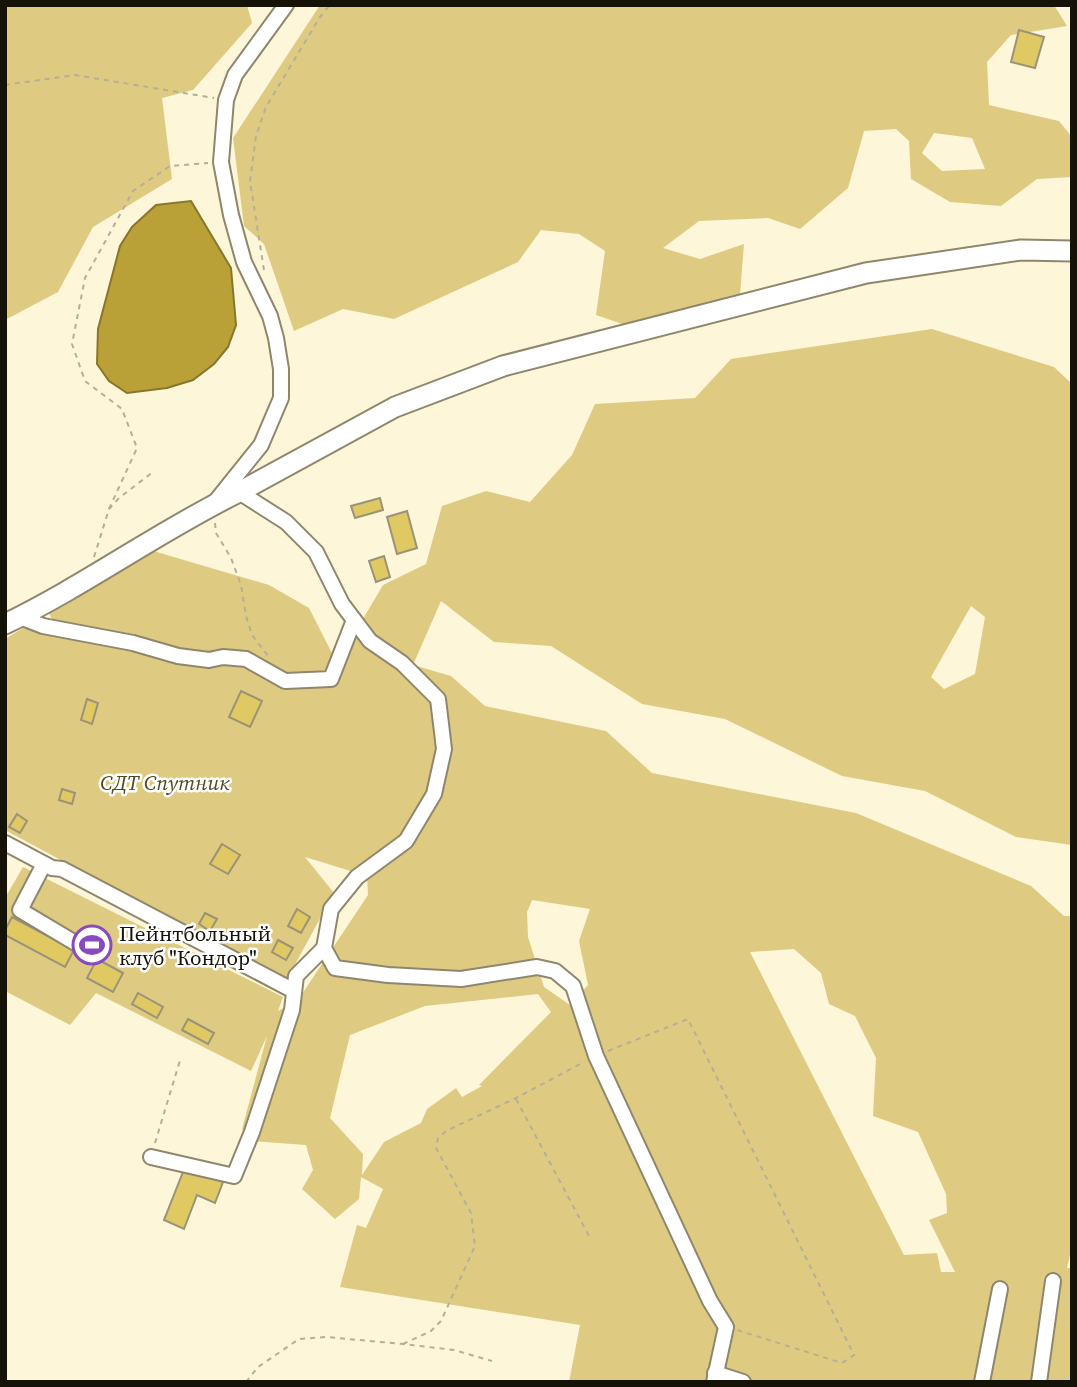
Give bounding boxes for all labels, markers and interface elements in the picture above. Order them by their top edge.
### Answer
park label: СДТ Спутник [100,768,230,797]
place label: Пейнтбольный клуб "Кондор" [119,919,271,972]
sports icon: Пейнтбольный клуб "Кондор" [71,924,113,966]

